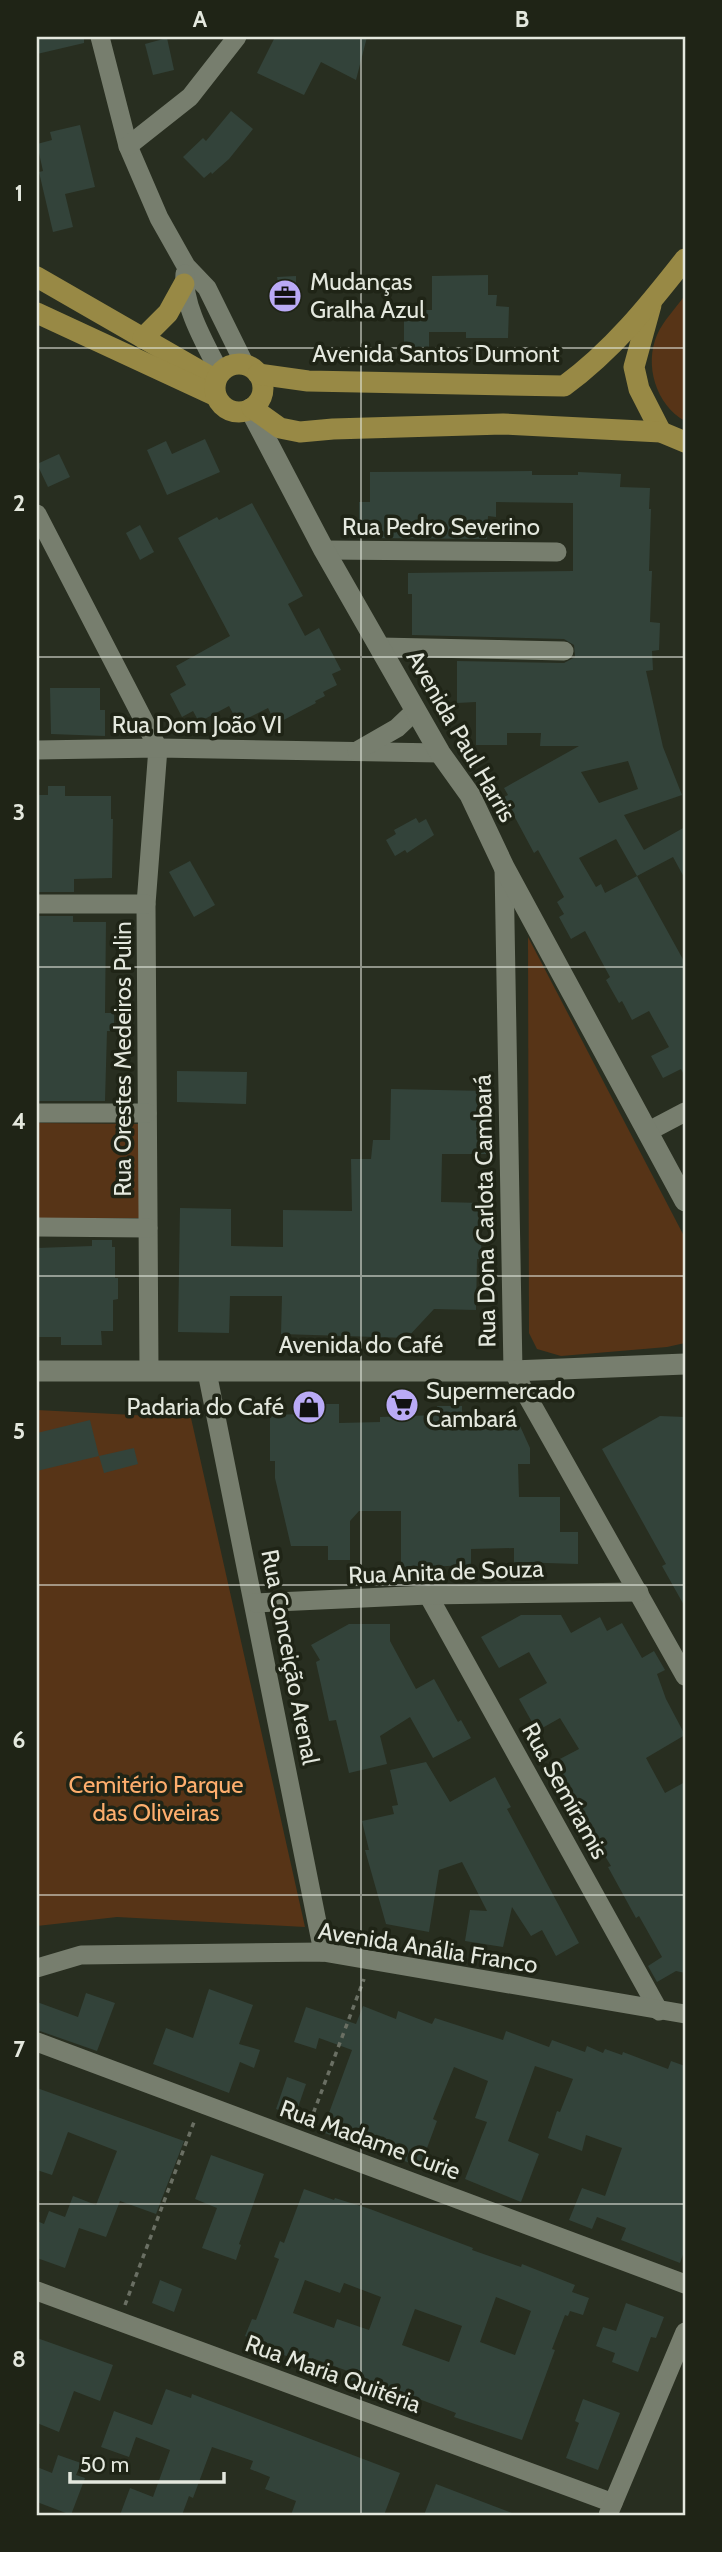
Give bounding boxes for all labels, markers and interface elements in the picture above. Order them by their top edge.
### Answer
text: A [193,5,208,33]
text: B [515,5,529,33]
text: 1 [15,179,23,207]
place label: Mudanças Gralha Azul [310,267,425,324]
office icon: Mudanças Gralha Azul [266,277,304,315]
street label: Avenida Santos Dumont [312,339,560,368]
text: 2 [13,489,25,517]
street label: Rua Pedro Severino [342,512,540,541]
street label: Avenida Paul Harris [400,645,522,827]
street label: Rua Dom João VI [112,710,282,739]
text: 3 [13,798,25,826]
street label: Rua Orestes Medeiros Pulin [108,921,137,1197]
street label: Rua Dona Carlota Cambará [468,1074,501,1348]
text: 4 [12,1107,26,1135]
street label: Avenida do Café [279,1330,443,1359]
place label: Supermercado Cambará [426,1376,575,1433]
supermarket icon: Supermercado Cambará [383,1386,421,1424]
shop icon: Padaria do Café [290,1388,328,1426]
place label: Padaria do Café [127,1392,284,1421]
text: 5 [13,1417,25,1445]
street label: Rua Conceição Arenal [255,1547,326,1767]
street label: Rua Anita de Souza [348,1554,545,1589]
street label: Rua Semíramis [516,1718,615,1864]
text: 6 [13,1726,25,1754]
park label: Cemitério Parque das Oliveiras [69,1770,243,1827]
street label: Avenida Anália Franco [316,1916,540,1979]
text: 7 [13,2035,25,2063]
street label: Rua Madame Curie [276,2093,464,2186]
street label: Rua Maria Quitéria [241,2328,425,2419]
text: 8 [12,2345,26,2373]
scale bar [70,2440,224,2484]
text: 50 m [80,2452,129,2477]

